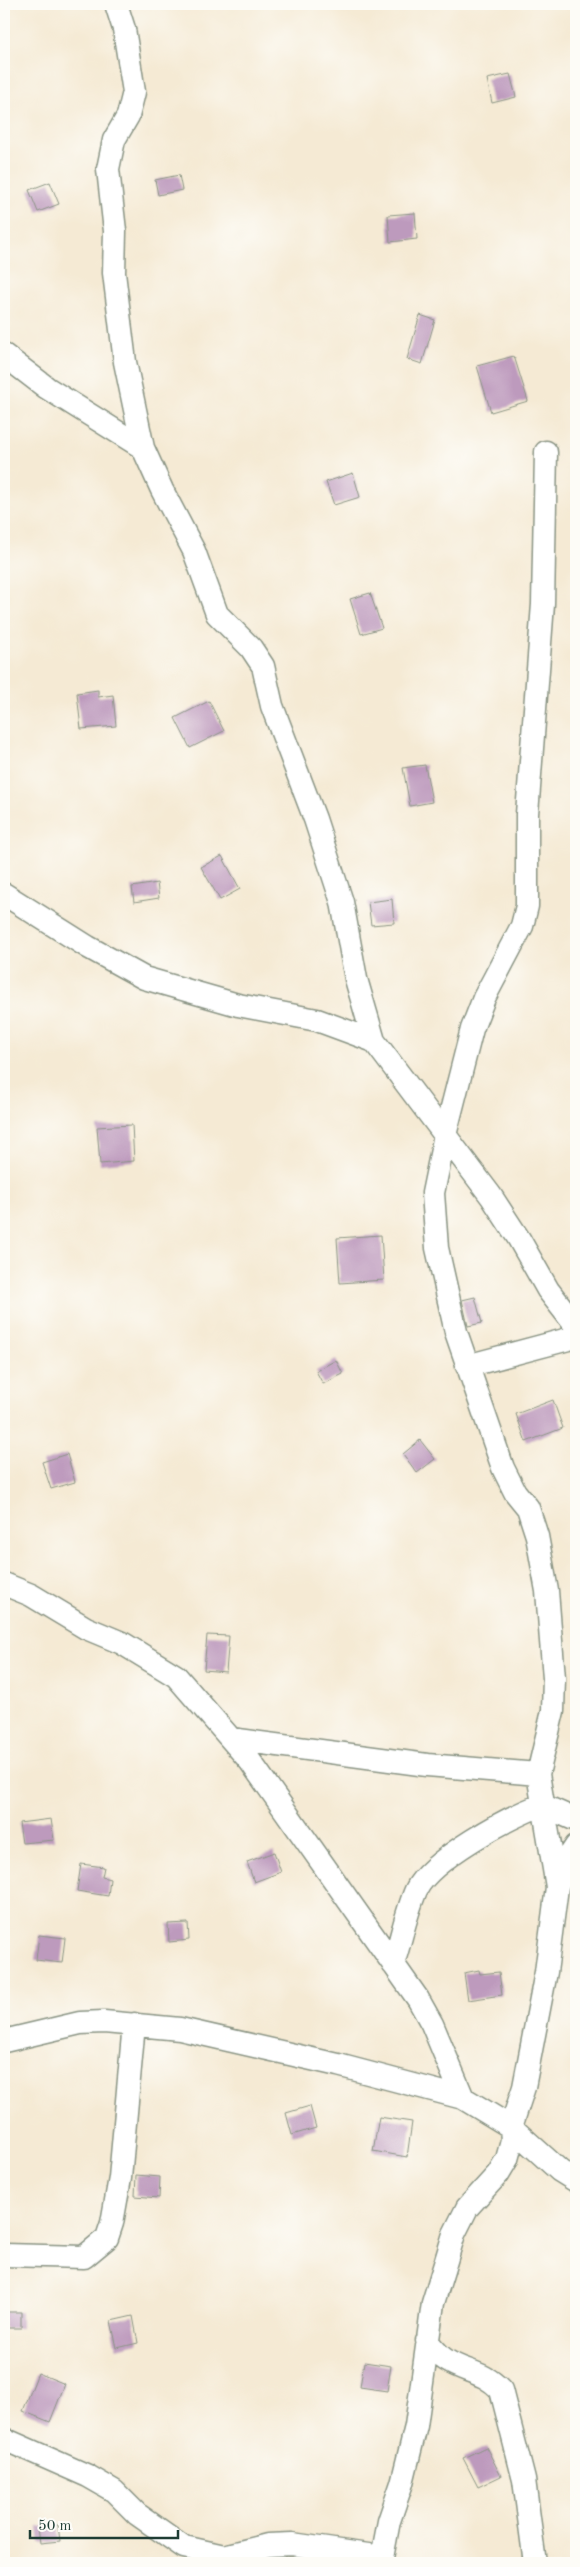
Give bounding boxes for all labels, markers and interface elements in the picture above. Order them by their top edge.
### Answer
scale bar [30,2507,178,2539]
text: 50 m [38,2519,72,2534]

